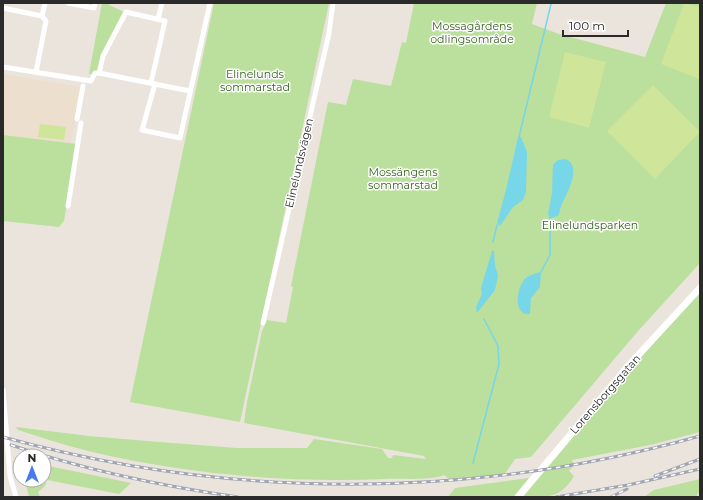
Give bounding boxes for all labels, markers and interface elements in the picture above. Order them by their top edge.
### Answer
scale bar [563,12,628,38]
text: 100 m [569,18,605,33]
park label: Mossagårdens odlingsområde [430,19,514,46]
park label: Elinelunds sommarstad [220,67,290,94]
street label: Elinelundsvägen [282,117,316,209]
park label: Mossängens sommarstad [368,165,438,192]
park label: Elinelundsparken [542,218,638,232]
street label: Lorensborgsgatan [567,351,643,437]
north arrow [12,448,52,488]
text: N [28,451,36,465]

